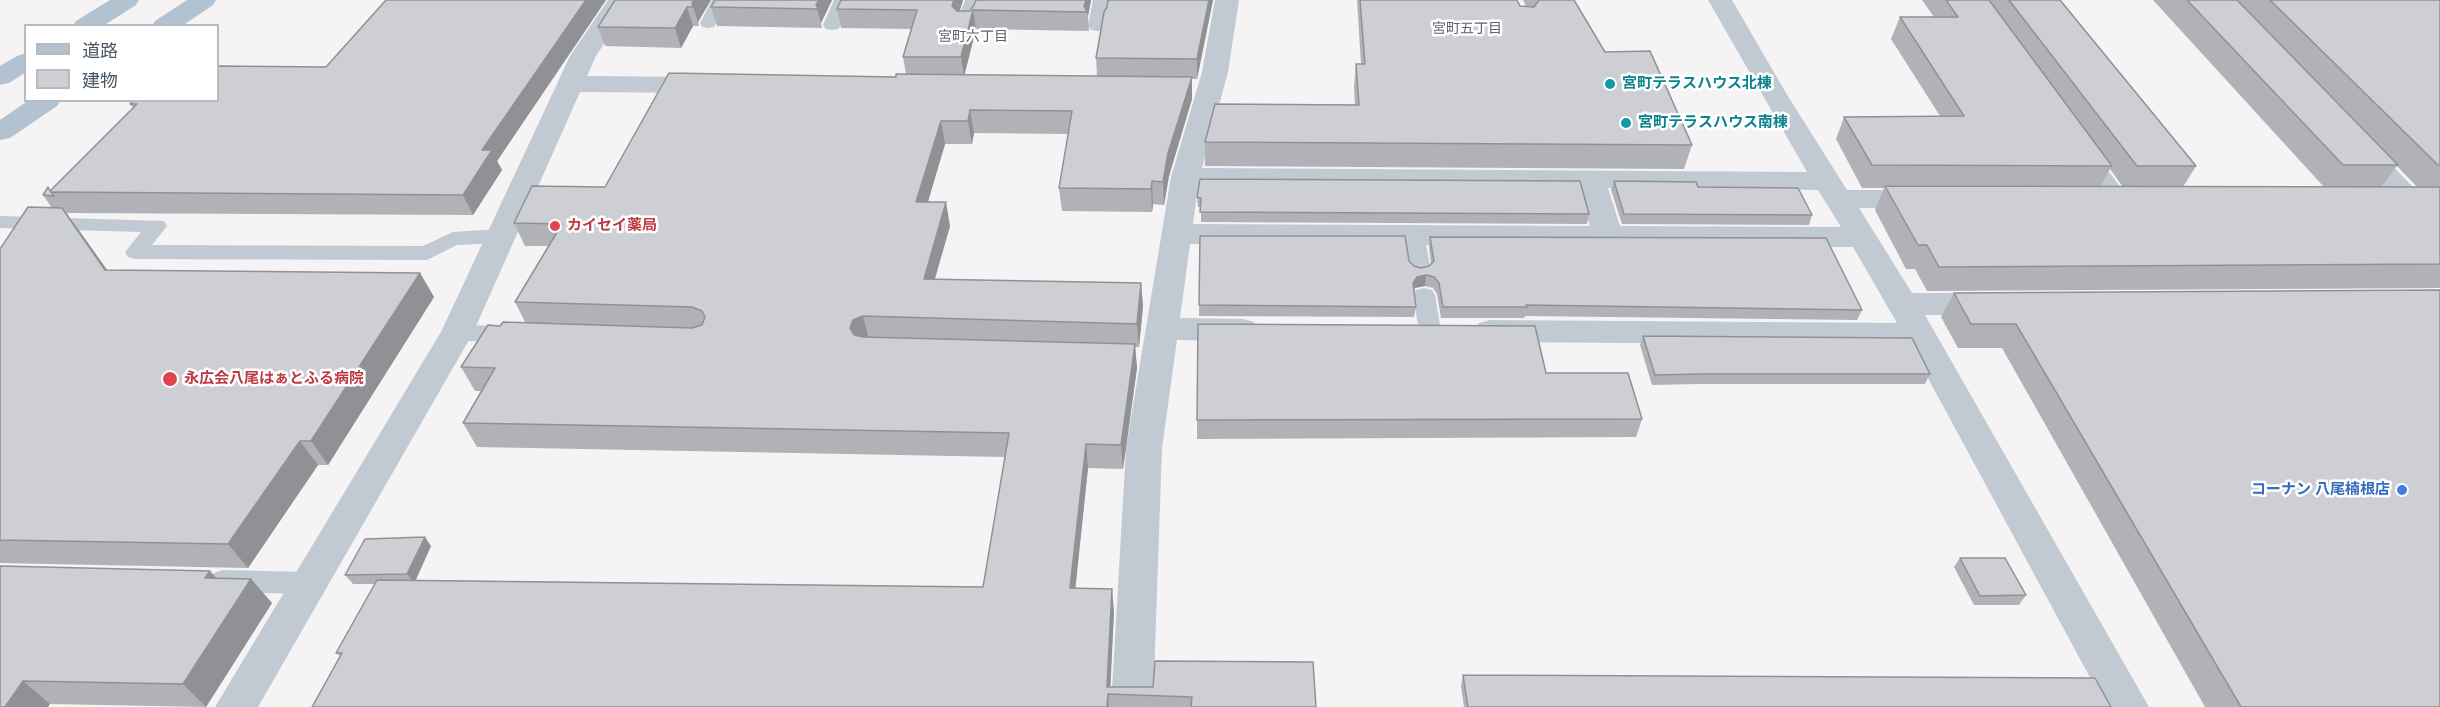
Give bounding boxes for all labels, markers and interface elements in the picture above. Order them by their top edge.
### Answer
district label: 宮町五丁目 [1432,22,1502,38]
legend [24,24,219,102]
district label: 宮町六丁目 [938,30,1008,46]
text: 道路 [82,39,118,63]
text: 建物 [82,69,118,93]
place label: 宮町テラスハウス北棟 [1622,75,1772,93]
marker: 宮町テラスハウス北棟 [1603,77,1617,91]
place label: 宮町テラスハウス南棟 [1638,114,1788,132]
marker: 宮町テラスハウス南棟 [1619,116,1633,130]
place label: カイセイ薬局 [567,217,657,235]
marker: カイセイ薬局 [548,219,562,233]
marker: 永広会八尾はぁとふる病院 [161,370,179,388]
place label: 永広会八尾はぁとふる病院 [184,370,364,388]
place label: コーナン 八尾楠根店 [2251,481,2390,499]
marker: コーナン 八尾楠根店 [2395,483,2409,497]

